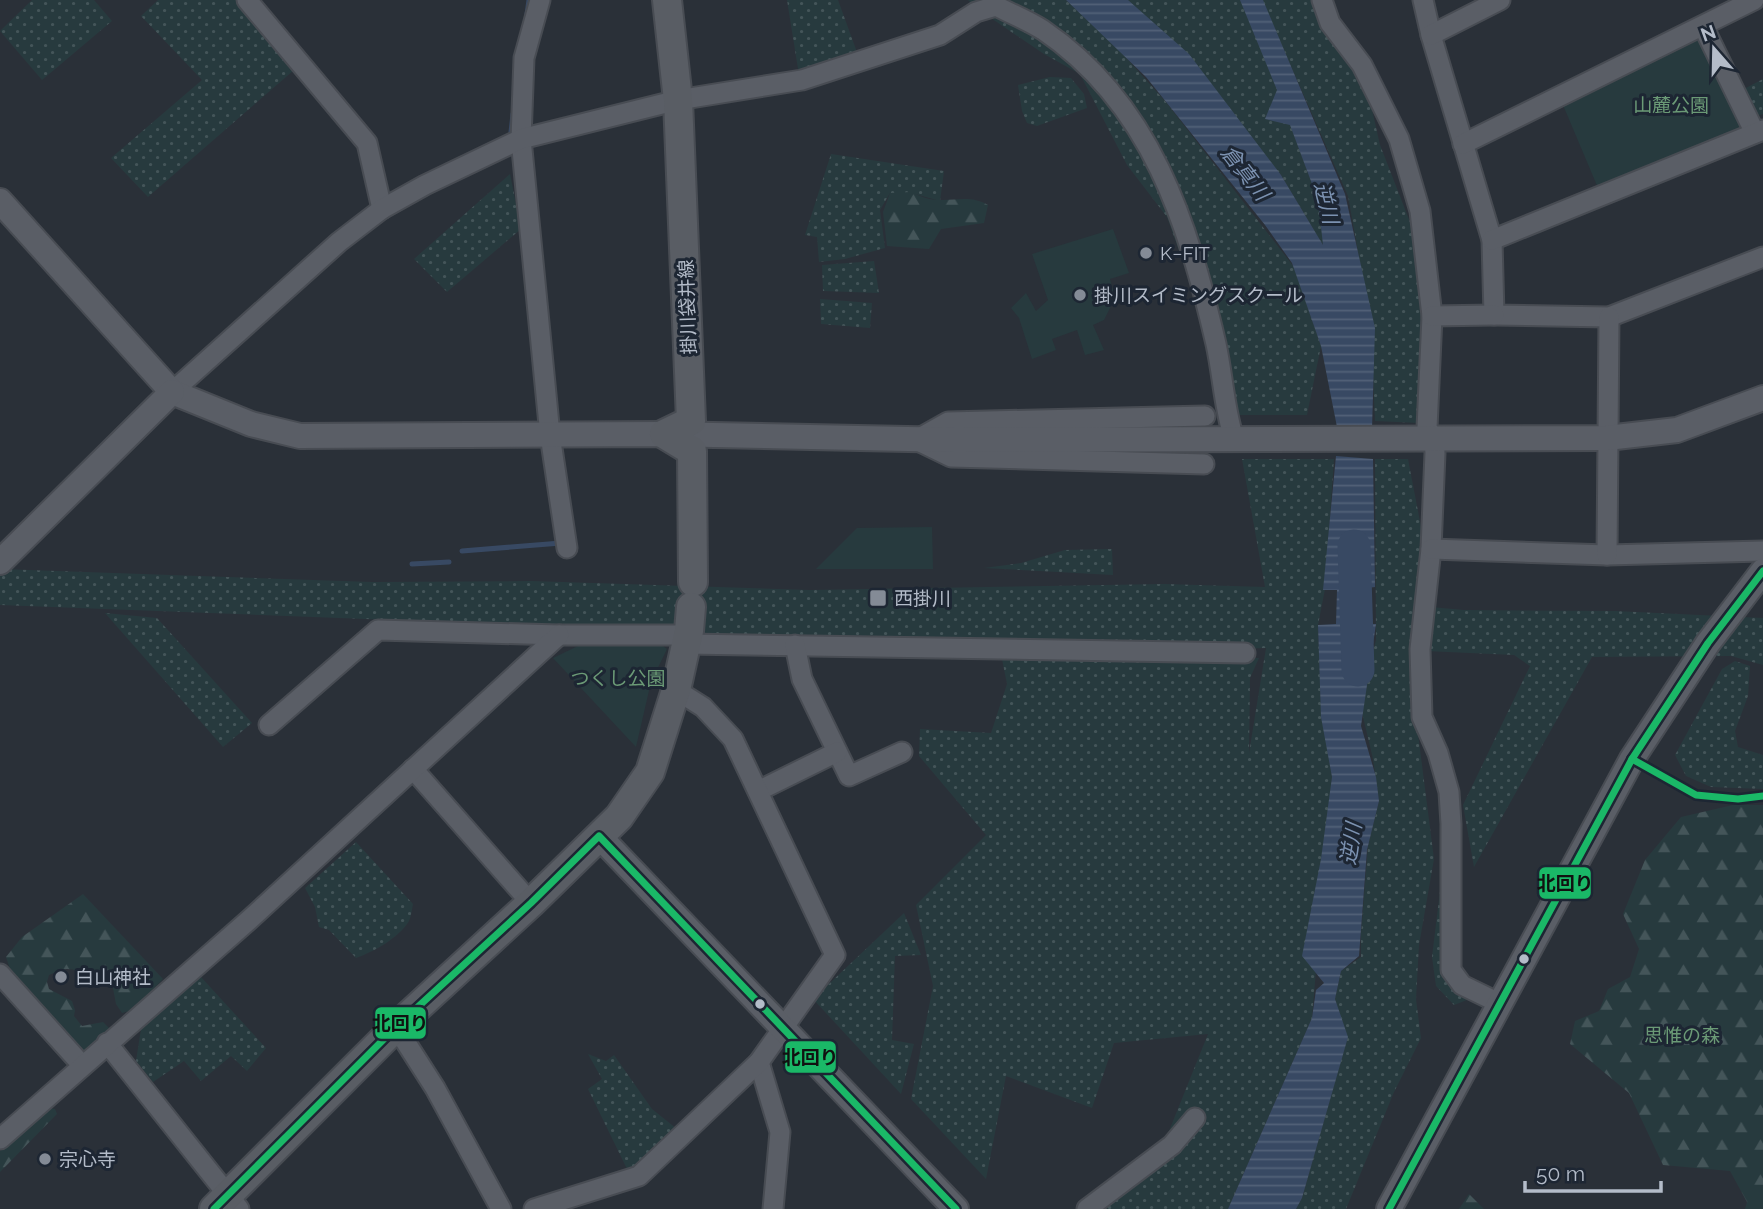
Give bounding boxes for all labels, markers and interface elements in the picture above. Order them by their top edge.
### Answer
north arrow [1679,14,1749,84]
text: N [1698,20,1719,46]
park label: 山麓公園 [1633,94,1709,116]
water label: 倉真川 [1216,140,1276,207]
water label: 逆川 [1309,179,1344,228]
place label: K−FIT [1160,242,1210,264]
marker: K−FIT [1138,245,1154,261]
street label: 掛川袋井線 [674,259,700,355]
place label: 掛川スイミングスクール [1094,284,1303,306]
marker: 掛川スイミングスクール [1072,287,1088,303]
place label: 西掛川 [894,587,951,609]
marker: 西掛川 [868,588,888,608]
park label: つくし公園 [570,667,666,689]
water label: 逆川 [1335,819,1366,867]
line badge: 北回り [1538,866,1592,900]
text: 北回り [1536,872,1594,894]
unlabelled marker [1517,952,1531,966]
place label: 白山神社 [75,966,151,988]
marker: 白山神社 [53,969,69,985]
unlabelled marker [753,997,767,1011]
line badge: 北回り [374,1006,427,1040]
text: 北回り [371,1012,429,1034]
park label: 思惟の森 [1644,1024,1720,1046]
line badge: 北回り [784,1040,837,1074]
text: 北回り [781,1046,839,1068]
place label: 宗心寺 [59,1148,116,1170]
scale bar [1525,1150,1662,1194]
marker: 宗心寺 [37,1151,53,1167]
text: 50 m [1536,1161,1585,1186]

